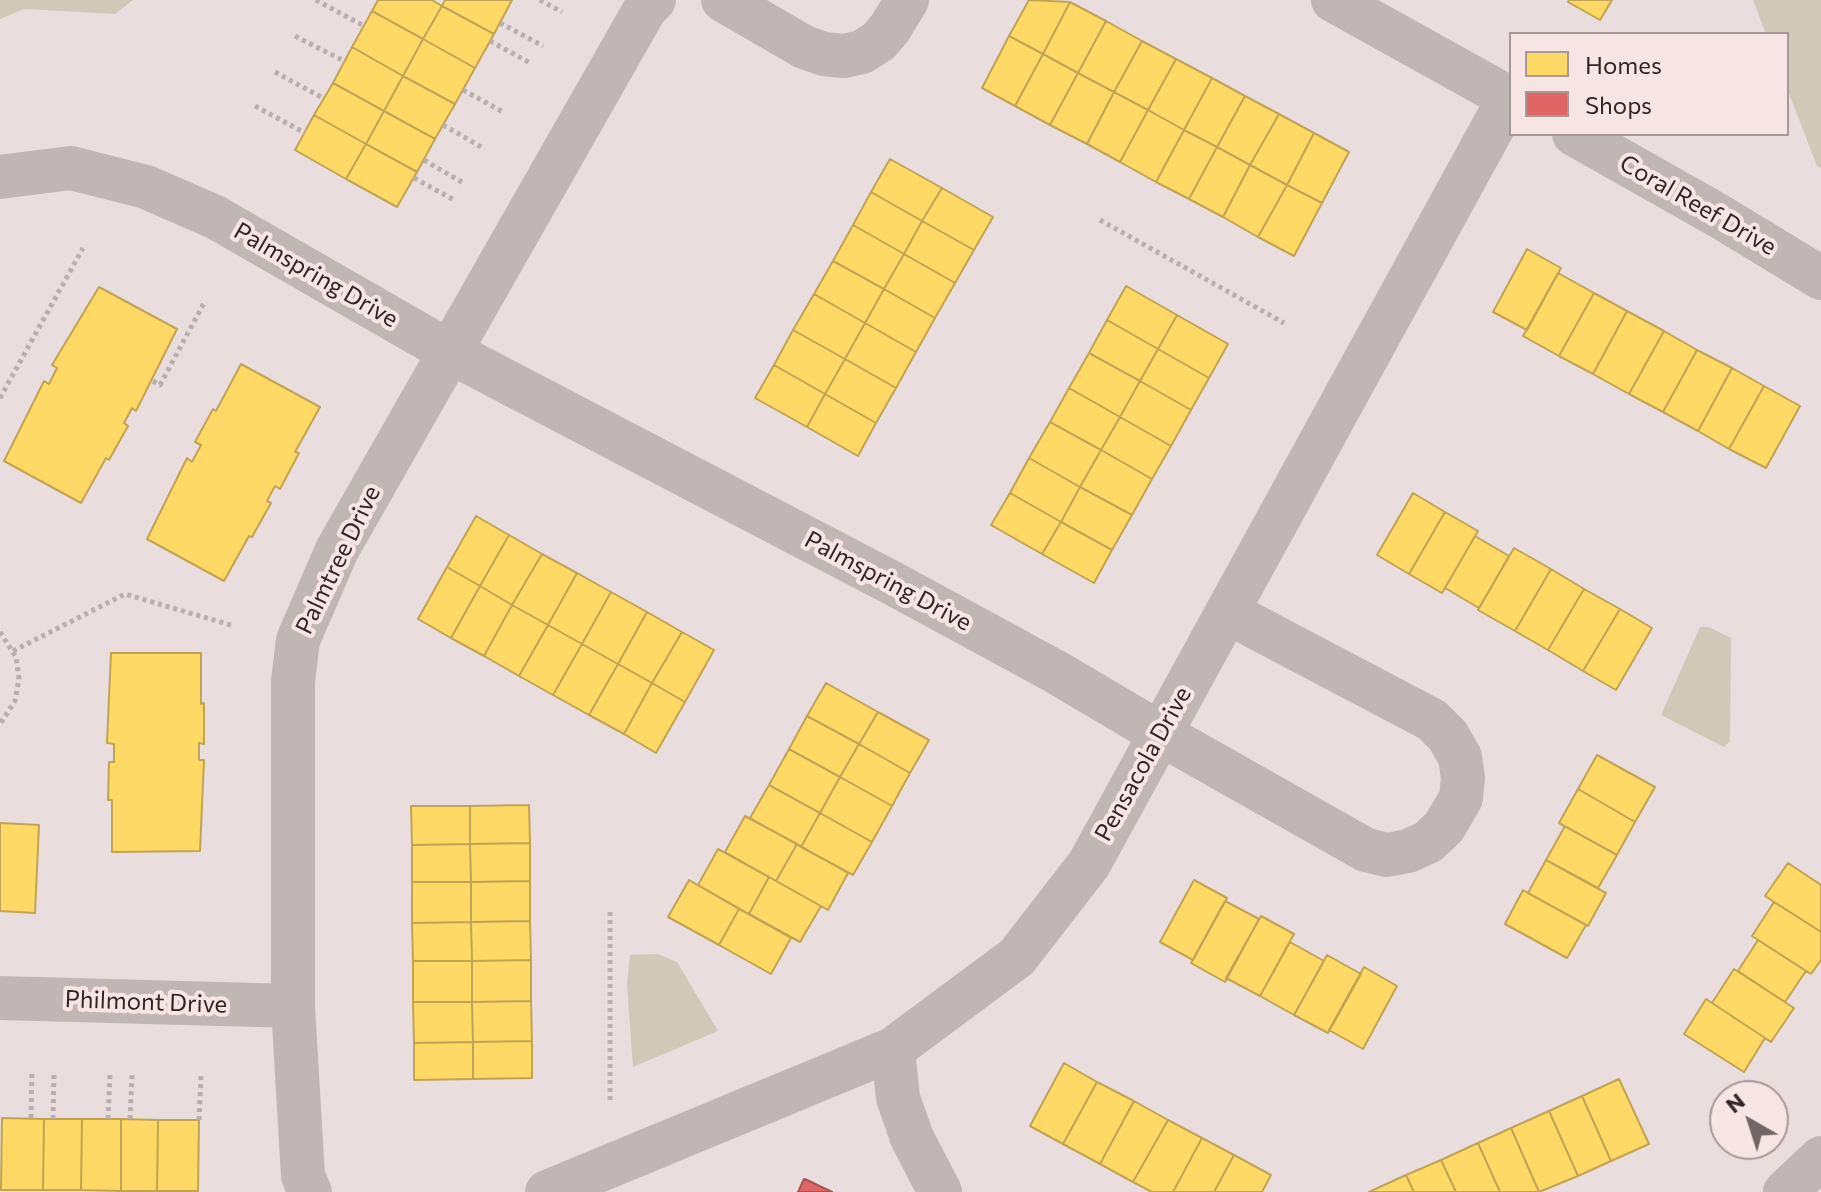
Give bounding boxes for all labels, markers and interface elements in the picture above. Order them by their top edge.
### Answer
legend [1509,32,1789,136]
text: Homes [1585,50,1662,79]
text: Shops [1585,90,1652,119]
street label: Coral Reef Drive [1615,149,1781,261]
street label: Palmspring Drive [229,216,403,334]
street label: Palmtree Drive [290,481,386,639]
street label: Palmspring Drive [800,525,976,637]
street label: Pensacola Drive [1089,682,1197,846]
street label: Philmont Drive [64,985,228,1019]
north arrow [1709,1080,1789,1160]
text: N [1720,1087,1750,1118]

